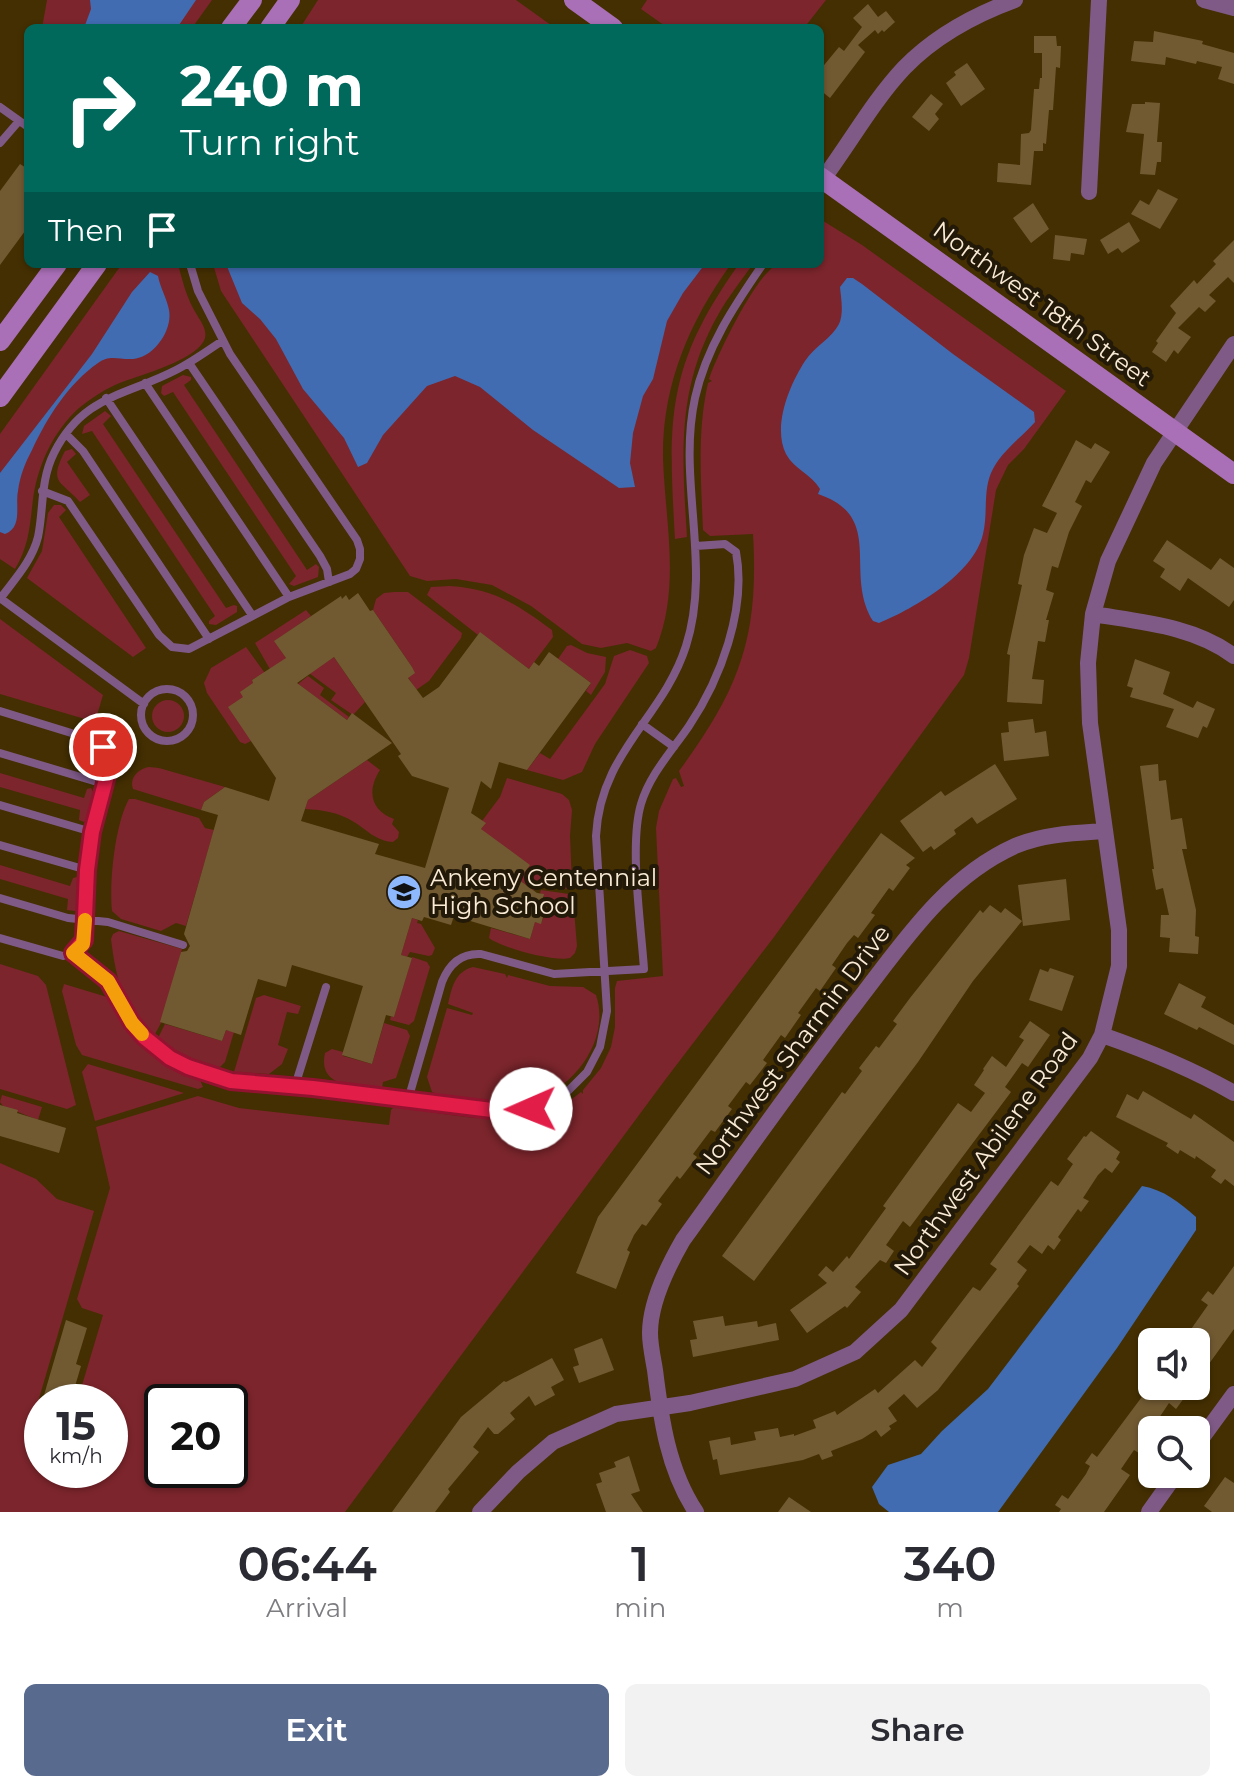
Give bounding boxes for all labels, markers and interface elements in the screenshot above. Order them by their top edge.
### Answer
text: 240 m [180,52,364,120]
icon: right [48,56,152,160]
text: Turn right [180,120,360,164]
icon: arrive [140,208,184,252]
text: Then [48,212,124,249]
street label: Northwest 18th Street [928,215,1157,392]
pin [69,713,137,781]
icon: arrive [81,725,125,769]
place label: Ankeny Centennial High School [430,863,657,920]
school or university icon: Ankeny Centennial High School [385,873,423,911]
street label: Northwest Sharmin Drive [689,919,896,1180]
street label: Northwest Abilene Road [887,1026,1084,1281]
position arrow [489,1067,573,1151]
map controls [1138,1328,1210,1488]
button: sound [1138,1328,1210,1400]
speed limit sign: 20 [144,1384,248,1488]
text: 15 [56,1401,96,1450]
button: search [1138,1416,1210,1488]
text: km/h [49,1444,103,1468]
text: 06:44 [237,1535,377,1593]
text: 1 [631,1535,649,1593]
text: 340 [904,1535,997,1593]
text: Arrival [266,1592,348,1624]
text: min [614,1592,666,1624]
text: m [936,1592,964,1624]
button: Exit [24,1684,609,1776]
button: Share [625,1684,1210,1776]

